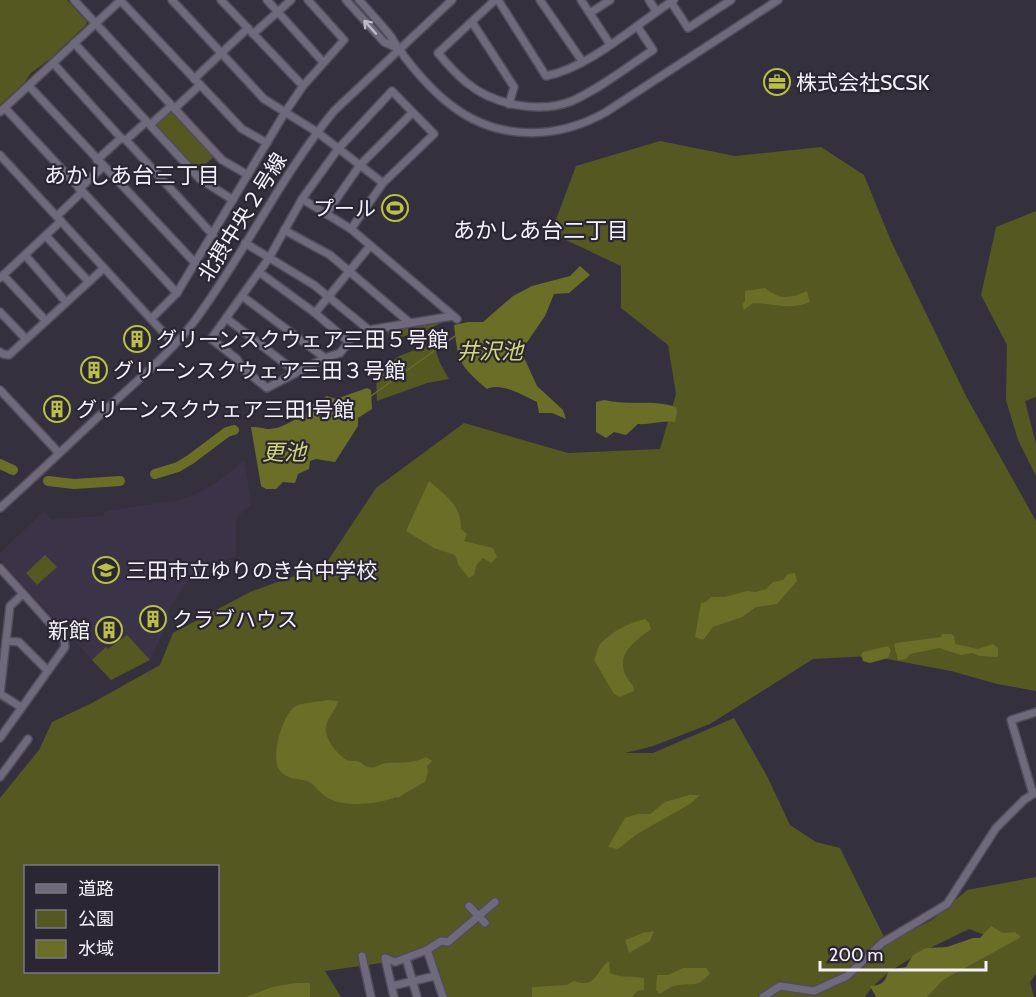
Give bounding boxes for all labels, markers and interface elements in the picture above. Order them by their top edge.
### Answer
one-way arrow [363,20,377,35]
office icon: 株式会社SCSK [762,67,792,97]
place label: 株式会社SCSK [796,70,929,95]
street label: 北摂中央２号線 [192,148,292,286]
district label: あかしあ台三丁目 [44,162,220,189]
sports icon: プール [380,193,410,223]
place label: プール [313,196,376,221]
district label: あかしあ台二丁目 [453,217,629,244]
building icon: グリーンスクウェア三田５号館 [122,324,152,354]
place label: グリーンスクウェア三田５号館 [156,327,449,352]
water label: 井沢池 [457,338,525,365]
building icon: グリーンスクウェア三田３号館 [79,355,109,385]
place label: グリーンスクウェア三田３号館 [113,358,406,383]
building icon: グリーンスクウェア三田1号館 [42,394,72,424]
place label: グリーンスクウェア三田1号館 [76,397,354,422]
water label: 更池 [262,439,308,466]
school or university icon: 三田市立ゆりのき台中学校 [91,555,121,585]
place label: 三田市立ゆりのき台中学校 [126,558,377,583]
building icon: クラブハウス [138,604,168,634]
place label: クラブハウス [172,607,298,632]
building icon: 新館 [94,615,124,645]
place label: 新館 [48,618,90,643]
legend [24,865,219,973]
text: 道路 [78,878,114,900]
text: 公園 [78,908,114,930]
scale bar [820,934,986,972]
text: 水域 [78,938,114,960]
text: 200 m [829,944,883,966]

